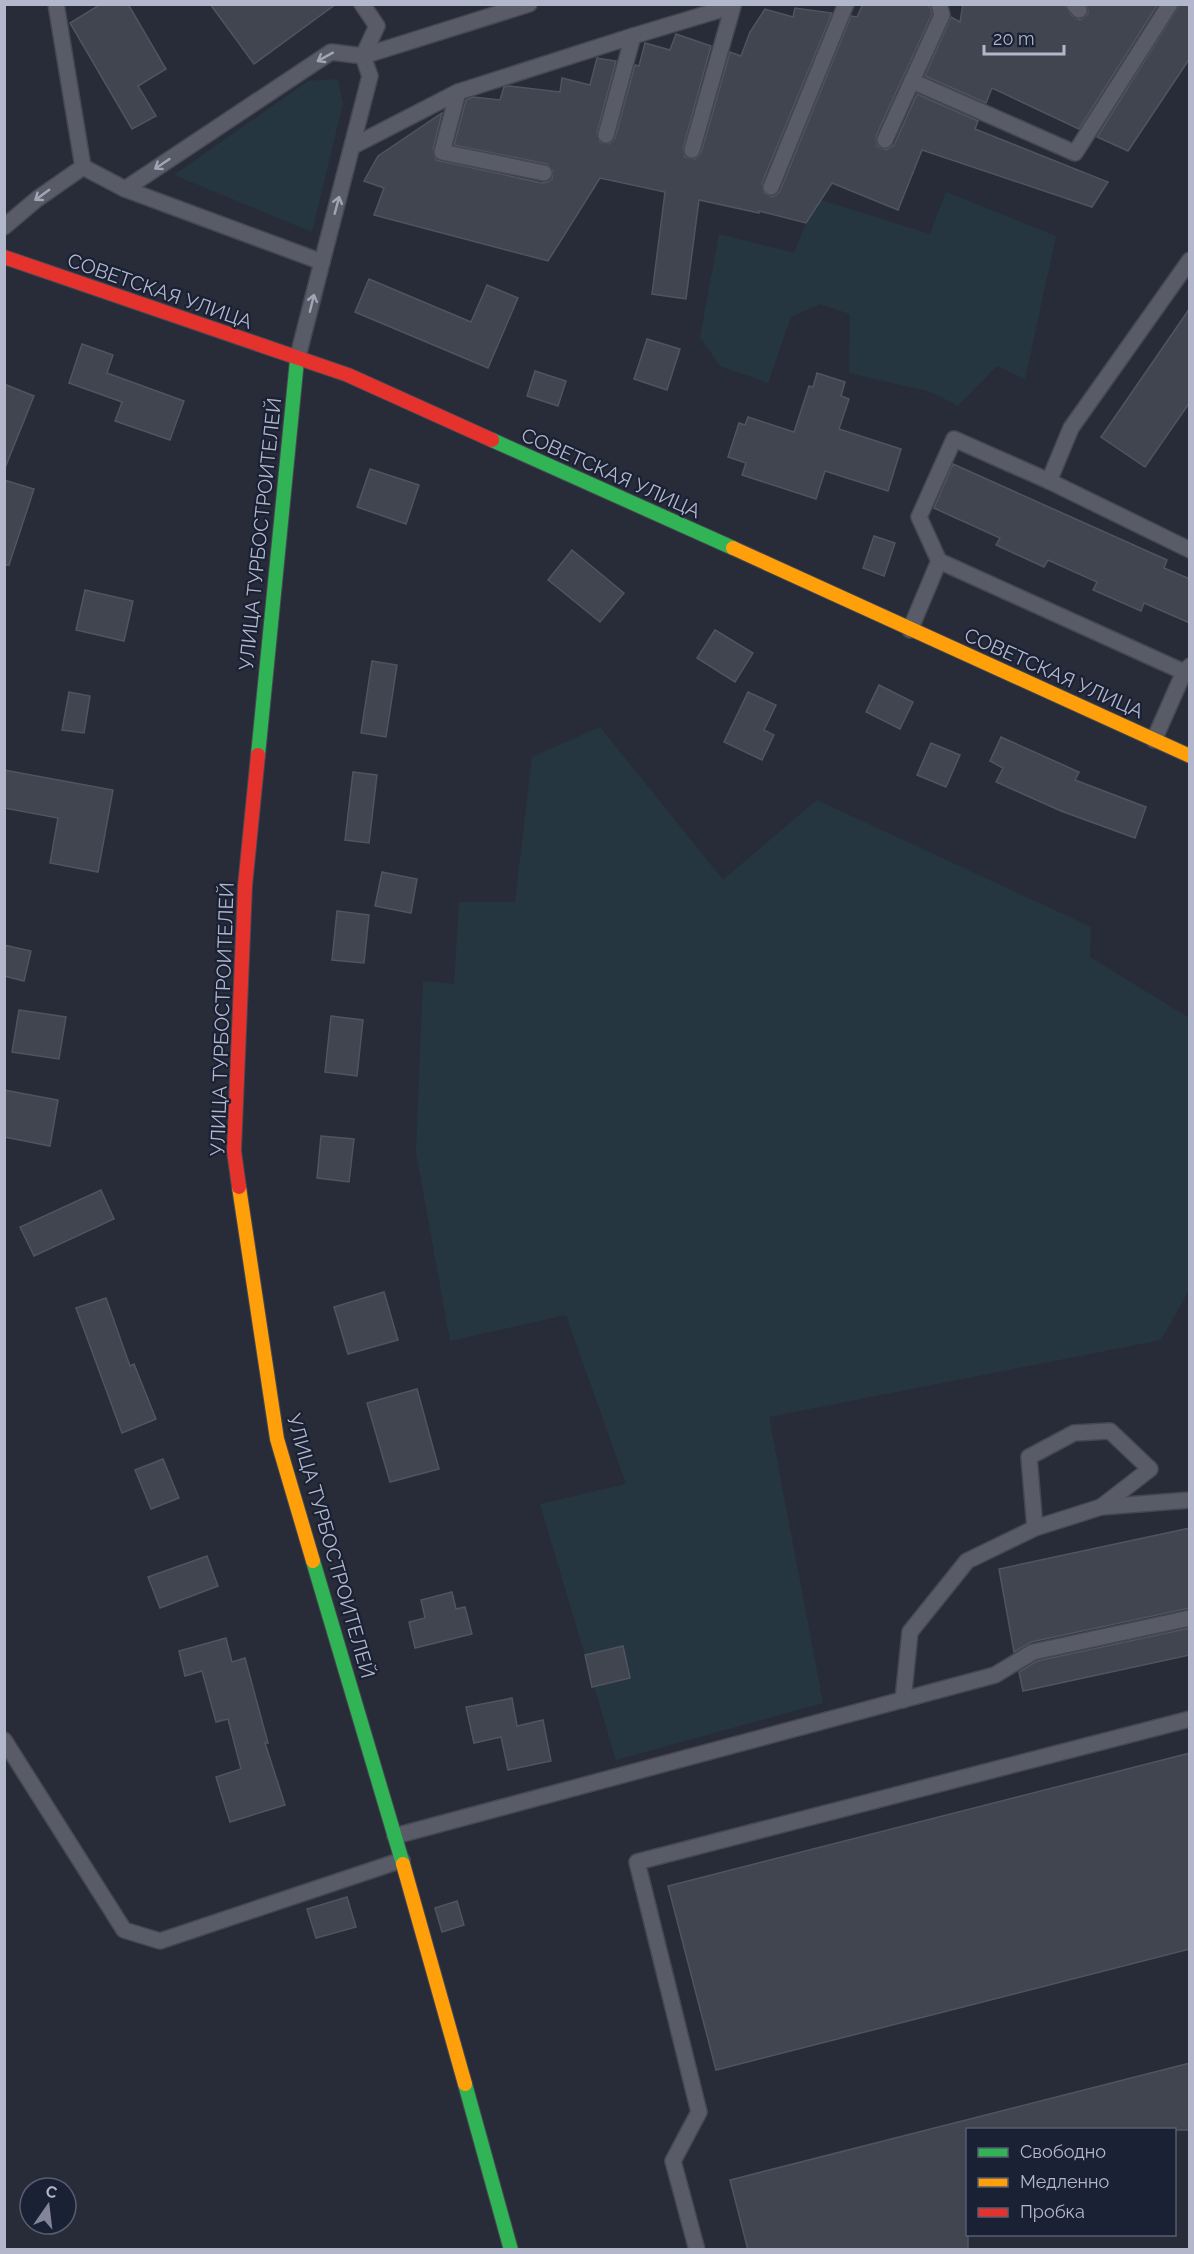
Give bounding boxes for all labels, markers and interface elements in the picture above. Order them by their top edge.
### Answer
scale bar [984,18,1064,56]
text: 20 m [993,28,1035,49]
one-way arrow [317,51,334,63]
one-way arrow [154,159,171,171]
one-way arrow [35,189,51,201]
one-way arrow [332,196,343,215]
street label: СОВЕТСКАЯ УЛИЦА [64,248,256,334]
one-way arrow [306,294,318,313]
street label: УЛИЦА ТУРБОСТРОИТЕЛЕЙ [234,396,286,672]
street label: СОВЕТСКАЯ УЛИЦА [518,423,705,524]
street label: СОВЕТСКАЯ УЛИЦА [961,623,1148,724]
street label: УЛИЦА ТУРБОСТРОИТЕЛЕЙ [205,882,239,1156]
street label: УЛИЦА ТУРБОСТРОИТЕЛЕЙ [282,1411,380,1681]
legend [966,2128,1176,2236]
text: Свободно [1020,2141,1106,2162]
text: Медленно [1020,2171,1109,2192]
north arrow [18,2176,78,2236]
text: С [44,2181,59,2202]
text: Пробка [1020,2201,1085,2222]

